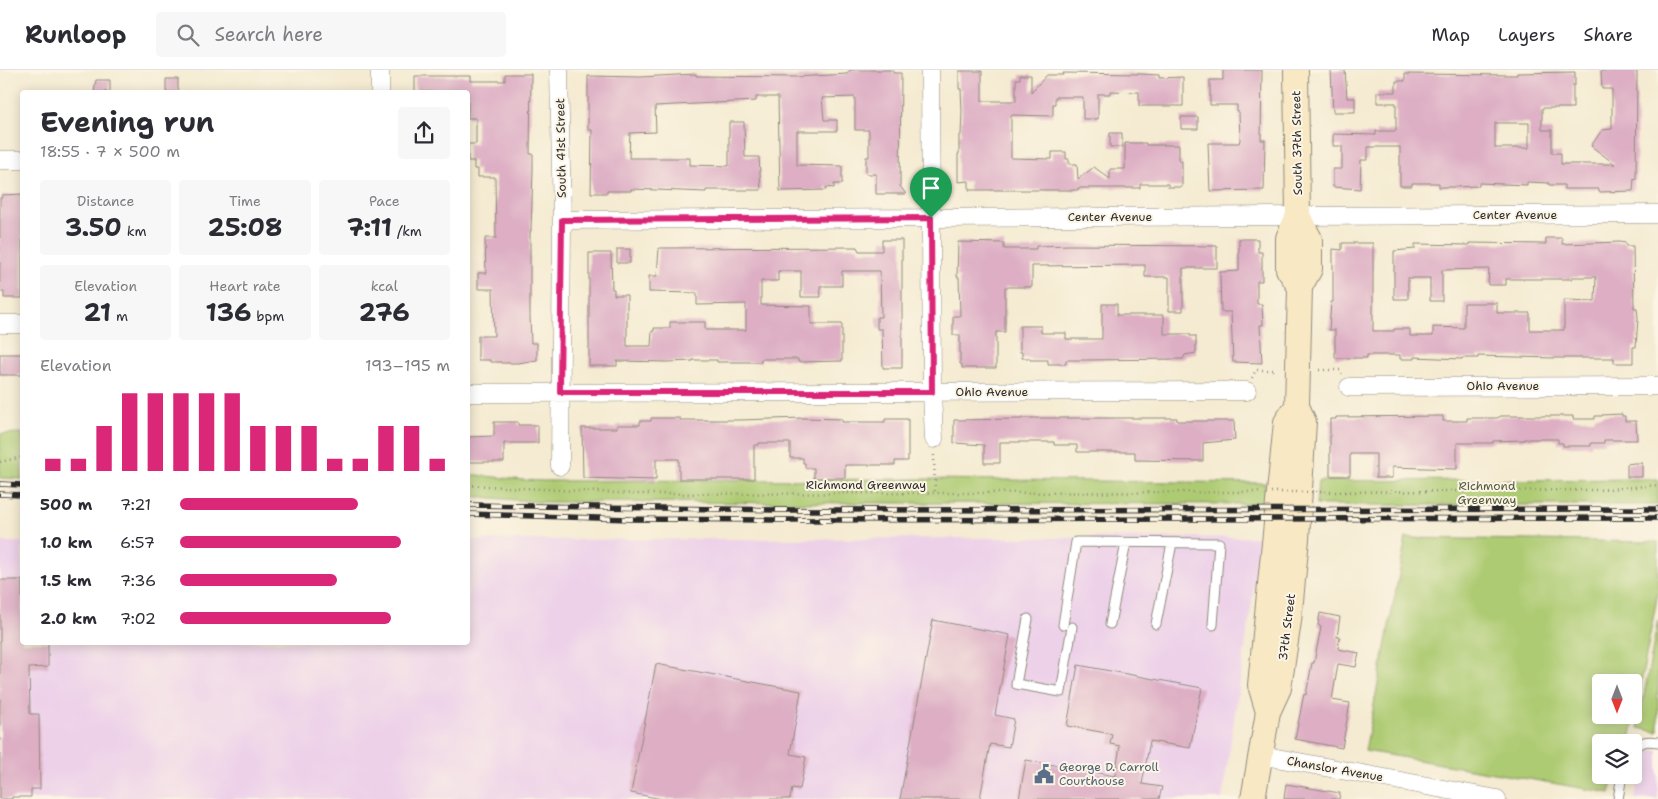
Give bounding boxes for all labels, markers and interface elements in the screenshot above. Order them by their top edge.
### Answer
search box [156,12,506,57]
text: Runloop [25,19,126,51]
icon: search [174,21,202,49]
text: Search here [214,22,323,47]
text: Map [1432,23,1470,47]
text: Layers [1498,23,1555,47]
text: Share [1583,23,1633,47]
street label: South 37th Street [1288,90,1306,196]
street label: South 41st Street [552,98,570,198]
text: Evening run [40,103,215,141]
button: share [398,107,450,159]
text: 18:55 · 7 × 500 m [40,141,180,162]
pin [910,167,952,218]
icon: arrive [917,174,945,202]
text: Distance [77,192,134,210]
text: Time [229,192,261,210]
text: Pace [369,192,400,210]
street label: Center Avenue [1473,207,1557,223]
street label: Center Avenue [1068,209,1152,225]
text: 3.50 [65,210,122,244]
text: 25:08 [208,210,282,244]
text: 7:11 [347,210,392,244]
text: km [122,222,146,240]
text: /km [392,222,422,240]
text: Elevation [74,277,137,295]
text: Heart rate [209,277,281,295]
text: kcal [371,277,398,295]
text: 21 [83,295,111,329]
text: 136 [206,295,251,329]
text: 276 [359,295,410,329]
text: m [111,307,128,325]
text: bpm [251,307,284,325]
text: Elevation [40,355,112,376]
text: 193–195 m [365,355,450,376]
street label: Ohio Avenue [1467,378,1540,394]
street label: Ohio Avenue [956,384,1029,400]
street label: Richmond Greenway [806,477,926,493]
park label: Richmond Greenway [1457,478,1517,508]
text: 500 m [40,494,92,515]
text: 7:21 [120,494,151,515]
text: 1.0 km [40,532,92,553]
text: 6:57 [120,532,155,553]
text: 1.5 km [40,570,92,591]
text: 7:36 [120,570,156,591]
street label: 37th Street [1275,593,1299,661]
text: 2.0 km [40,608,97,629]
text: 7:02 [120,608,156,629]
north arrow [1592,674,1642,724]
map controls [1592,674,1642,784]
button: layers [1592,734,1642,784]
street label: Chanslor Avenue [1286,753,1385,785]
place label: George D. Carroll Courthouse [1059,759,1159,789]
public building icon: George D. Carroll Courthouse [1033,763,1055,785]

